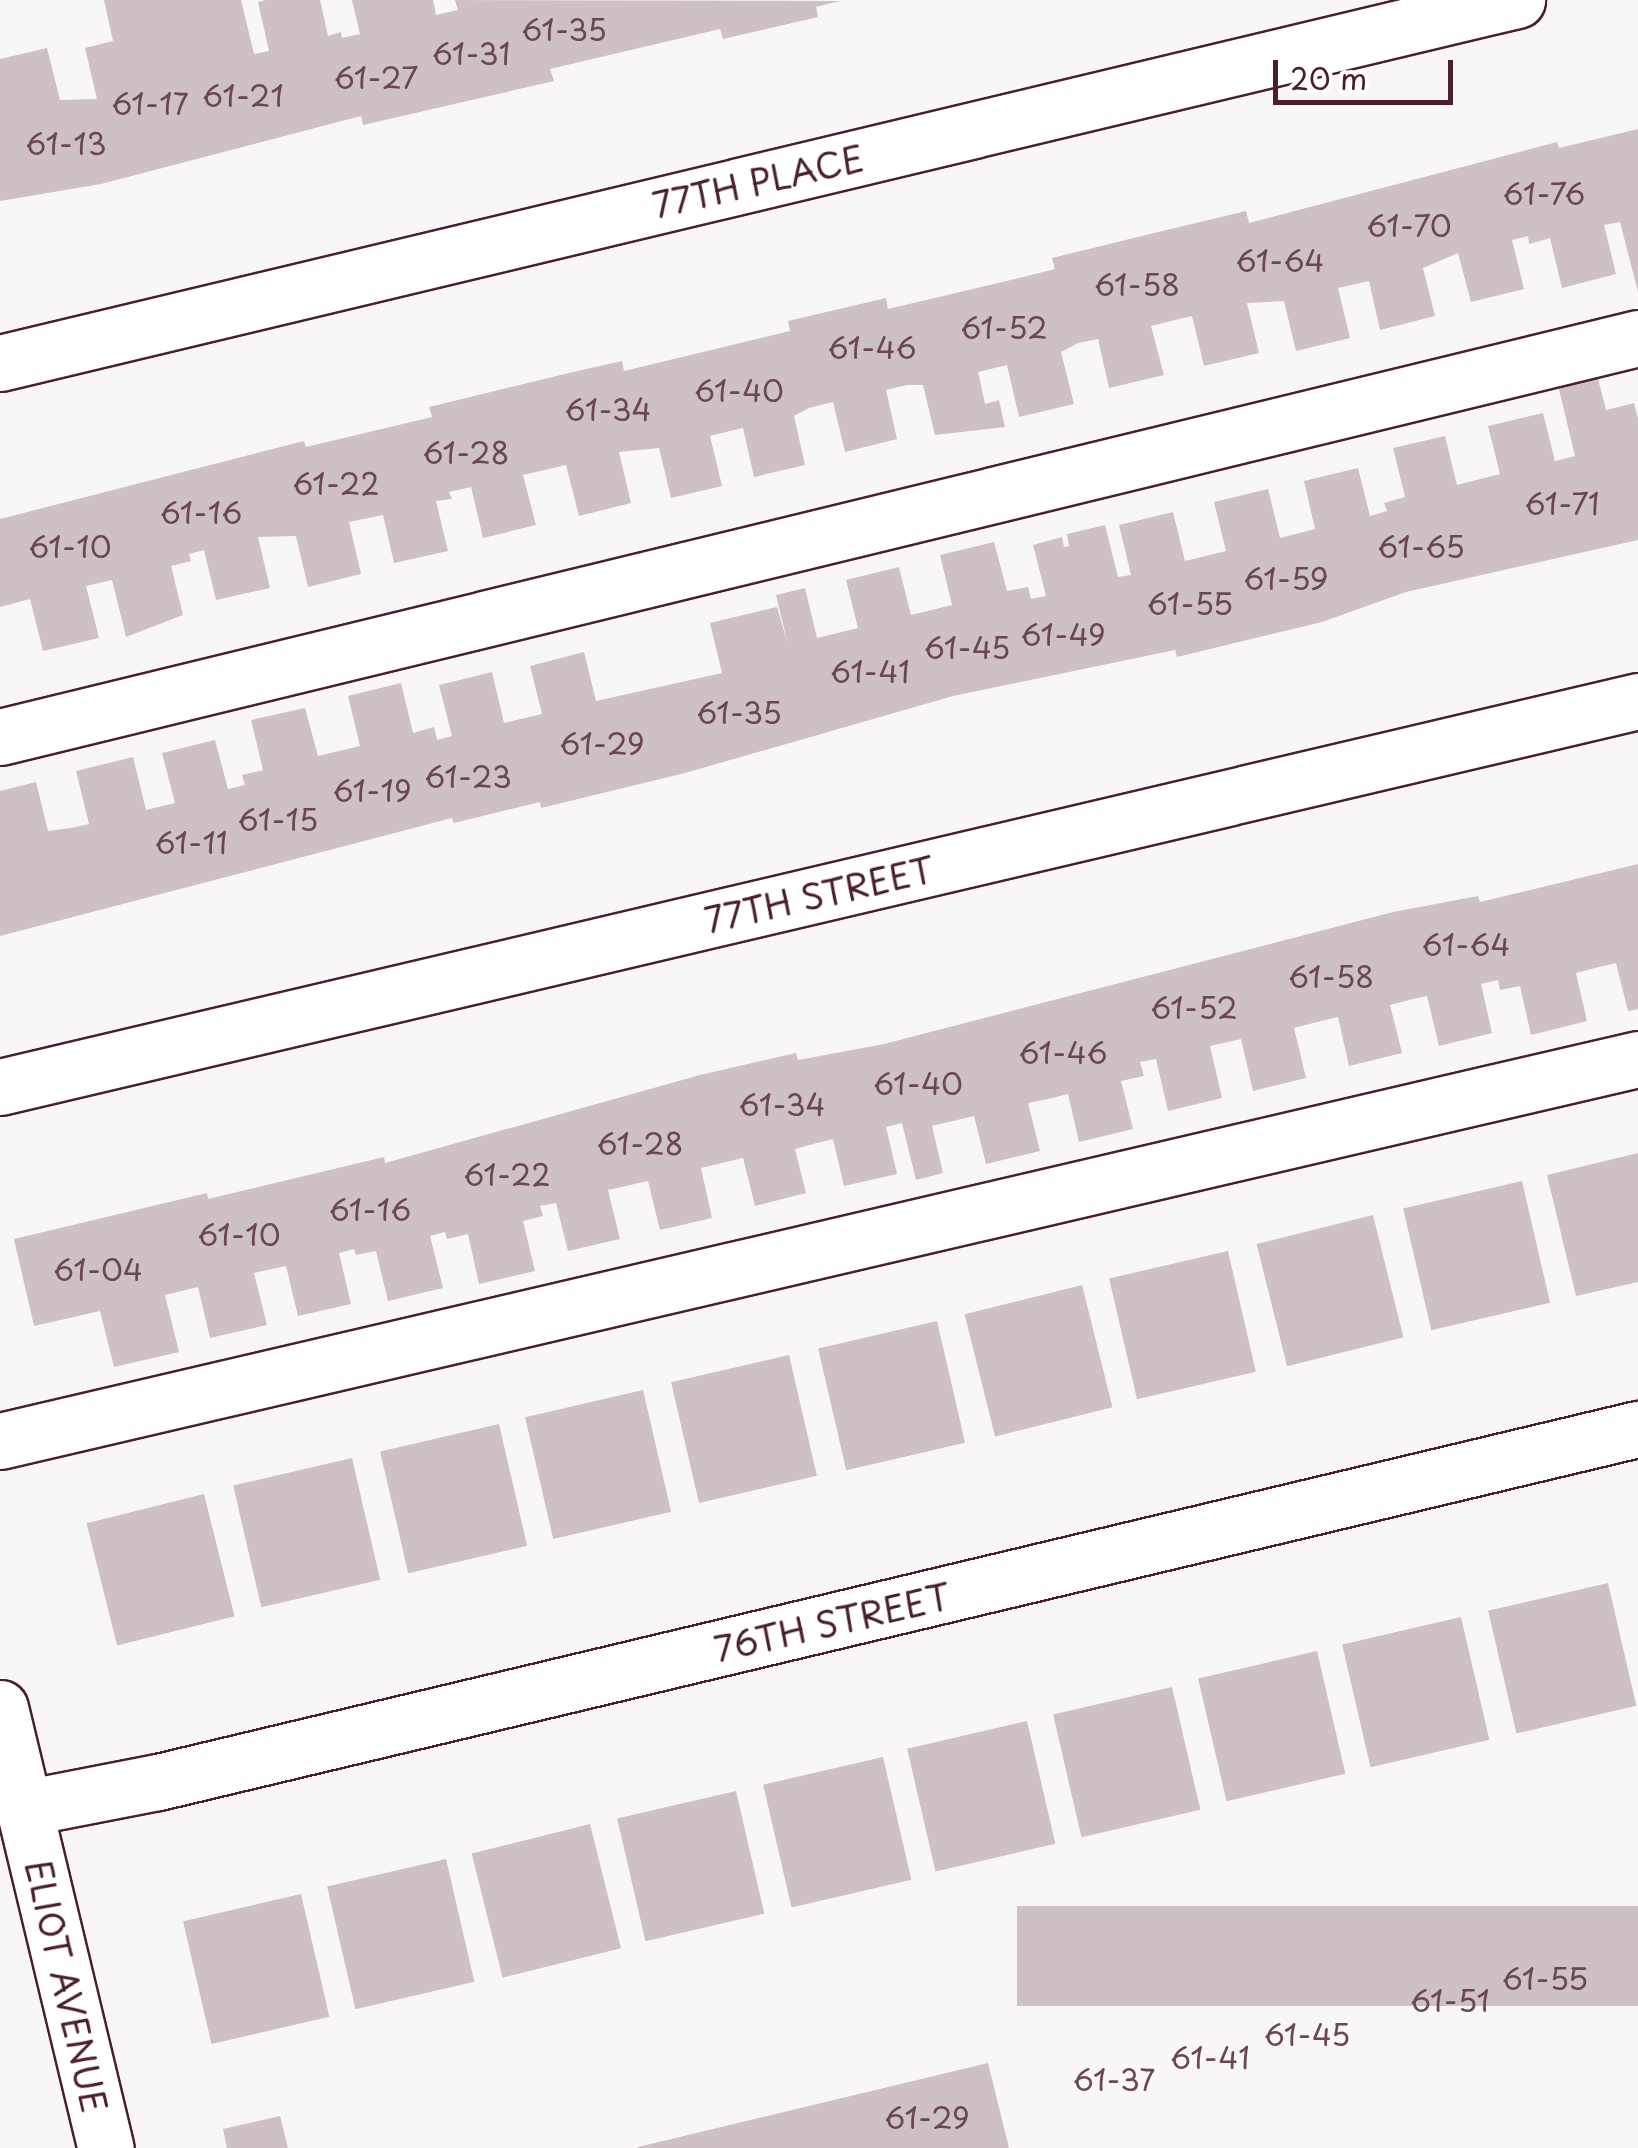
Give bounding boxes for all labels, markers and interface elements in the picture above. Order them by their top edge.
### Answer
house number: 61-35 [521,11,607,47]
house number: 61-31 [432,35,510,71]
scale bar [1278,40,1458,102]
text: 20 m [1290,55,1367,100]
house number: 61-27 [334,59,418,95]
house number: 61-21 [202,77,284,113]
house number: 61-17 [111,85,189,121]
house number: 61-13 [25,125,107,161]
street label: 77TH PLACE [648,136,868,226]
house number: 61-76 [1503,175,1585,211]
house number: 61-70 [1366,207,1452,243]
house number: 61-64 [1236,242,1324,278]
house number: 61-58 [1094,266,1180,302]
house number: 61-52 [960,309,1048,345]
house number: 61-46 [827,329,917,365]
house number: 61-40 [694,372,784,408]
house number: 61-34 [565,391,651,427]
house number: 61-28 [423,434,509,470]
house number: 61-22 [292,465,380,501]
house number: 61-71 [1524,485,1600,521]
house number: 61-16 [160,494,242,530]
house number: 61-10 [28,528,112,564]
house number: 61-65 [1377,528,1465,564]
house number: 61-59 [1243,560,1329,596]
house number: 61-55 [1147,585,1233,621]
house number: 61-49 [1020,616,1106,652]
house number: 61-45 [924,629,1010,665]
house number: 61-41 [830,653,910,689]
house number: 61-35 [696,694,782,730]
house number: 61-29 [559,725,645,761]
house number: 61-23 [424,758,512,794]
house number: 61-19 [332,772,412,808]
house number: 61-15 [238,801,318,837]
house number: 61-11 [154,824,228,860]
street label: 77TH STREET [697,847,941,941]
house number: 61-64 [1422,926,1510,962]
house number: 61-58 [1288,958,1374,994]
house number: 61-52 [1150,989,1238,1025]
house number: 61-46 [1018,1034,1108,1070]
house number: 61-40 [873,1065,963,1101]
house number: 61-34 [739,1086,825,1122]
house number: 61-28 [597,1125,683,1161]
house number: 61-22 [463,1156,551,1192]
house number: 61-16 [329,1191,411,1227]
house number: 61-10 [197,1216,281,1252]
house number: 61-04 [53,1251,143,1287]
street label: 76TH STREET [709,1574,955,1670]
street label: ELIOT AVENUE [17,1854,117,2118]
house number: 61-55 [1502,1960,1588,1996]
house number: 61-51 [1410,1982,1490,2018]
house number: 61-45 [1264,2016,1350,2052]
house number: 61-41 [1170,2039,1250,2075]
house number: 61-37 [1073,2061,1155,2097]
house number: 61-29 [884,2099,970,2135]

